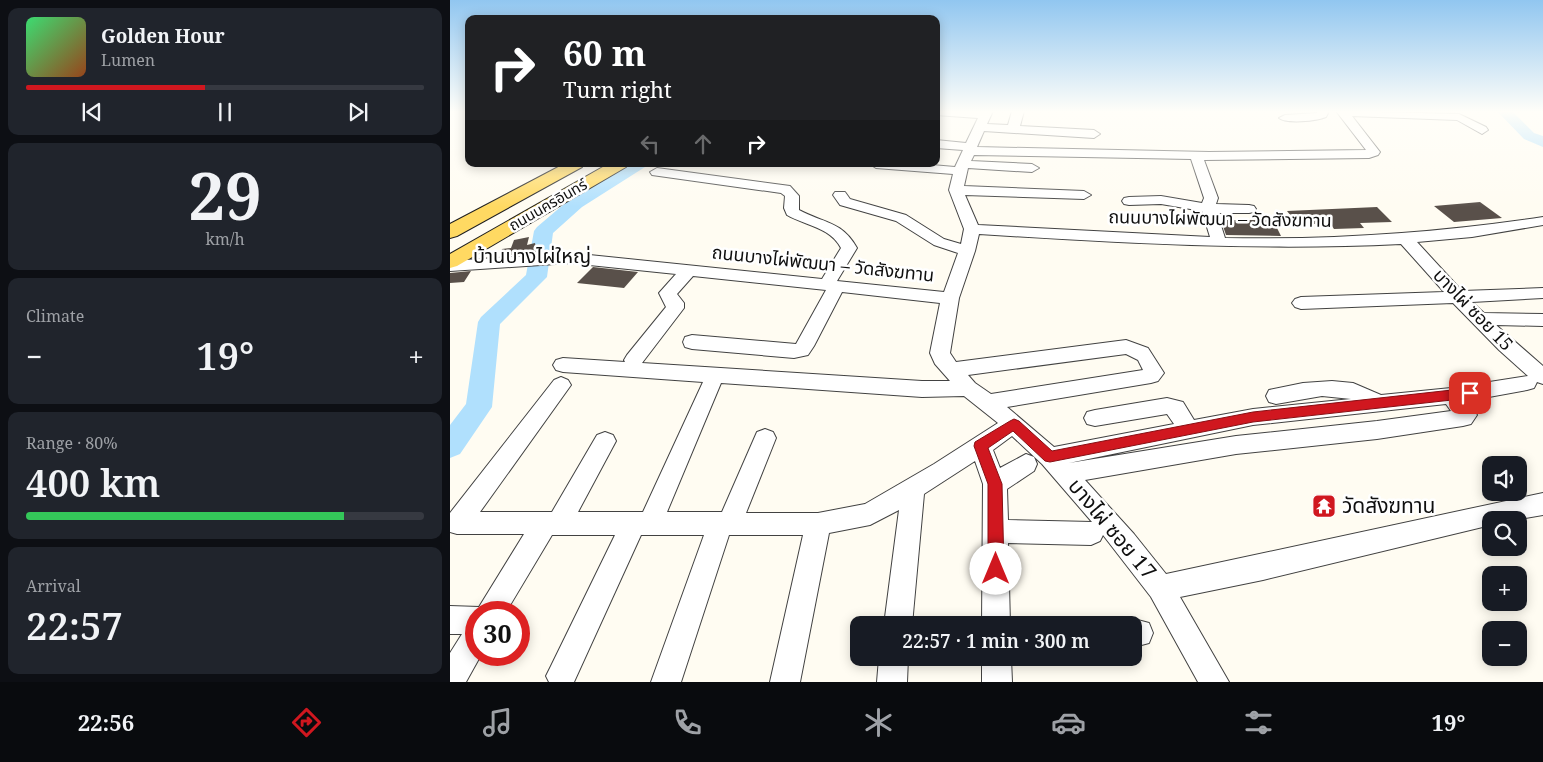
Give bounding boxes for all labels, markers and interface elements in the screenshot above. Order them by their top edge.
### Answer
text: Golden Hour [101,23,225,49]
text: 60 m [563,29,646,76]
icon: right [480,35,545,100]
text: Lumen [101,49,155,71]
text: Turn right [563,74,672,104]
icon: previous [78,98,106,126]
icon: pause [211,98,239,126]
icon: next [344,98,372,126]
icon: left [636,130,664,158]
icon: ahead [689,130,717,158]
icon: right [742,130,770,158]
text: 29 [188,151,262,239]
street label: ถนนนครอินทร์ [505,173,591,235]
street label: ถนนบางไผ่พัฒนา – วัดสังฆทาน [1108,204,1332,232]
text: km/h [205,228,245,250]
street label: ถนนบางไผ่พัฒนา – วัดสังฆทาน [711,239,935,287]
district label: บ้านบางไผ่ใหญ่ [473,242,591,269]
street label: บางไผ่ ซอย 15 [1428,263,1519,356]
text: Climate [26,305,84,327]
text: 19° [196,329,254,381]
text: − [26,337,42,375]
text: + [408,337,424,375]
pin [1449,372,1491,414]
icon: arrive [1456,379,1484,407]
text: Range · 80% [26,432,118,454]
text: 400 km [26,456,160,508]
map controls [1482,456,1527,666]
button: sound [1482,456,1527,501]
street label: บางไผ่ ซอย 17 [1062,472,1163,585]
place label: วัดสังฆทาน [1342,491,1435,519]
temple icon: วัดสังฆทาน [1311,493,1337,519]
button: search [1482,511,1527,556]
position arrow [969,542,1021,594]
button: + [1482,566,1527,611]
text: Arrival [26,575,81,597]
text: 22:57 [26,599,123,651]
speed limit sign: 30 [465,601,530,666]
button: − [1482,621,1527,666]
text: 22:57 · 1 min · 300 m [902,628,1090,654]
icon: directions [289,705,324,740]
icon: music [480,705,515,740]
icon: phone [670,705,705,740]
icon: climate [861,705,896,740]
icon: car [1051,705,1086,740]
icon: filters [1241,705,1276,740]
text: 22:56 [78,707,134,737]
text: 19° [1432,707,1465,737]

